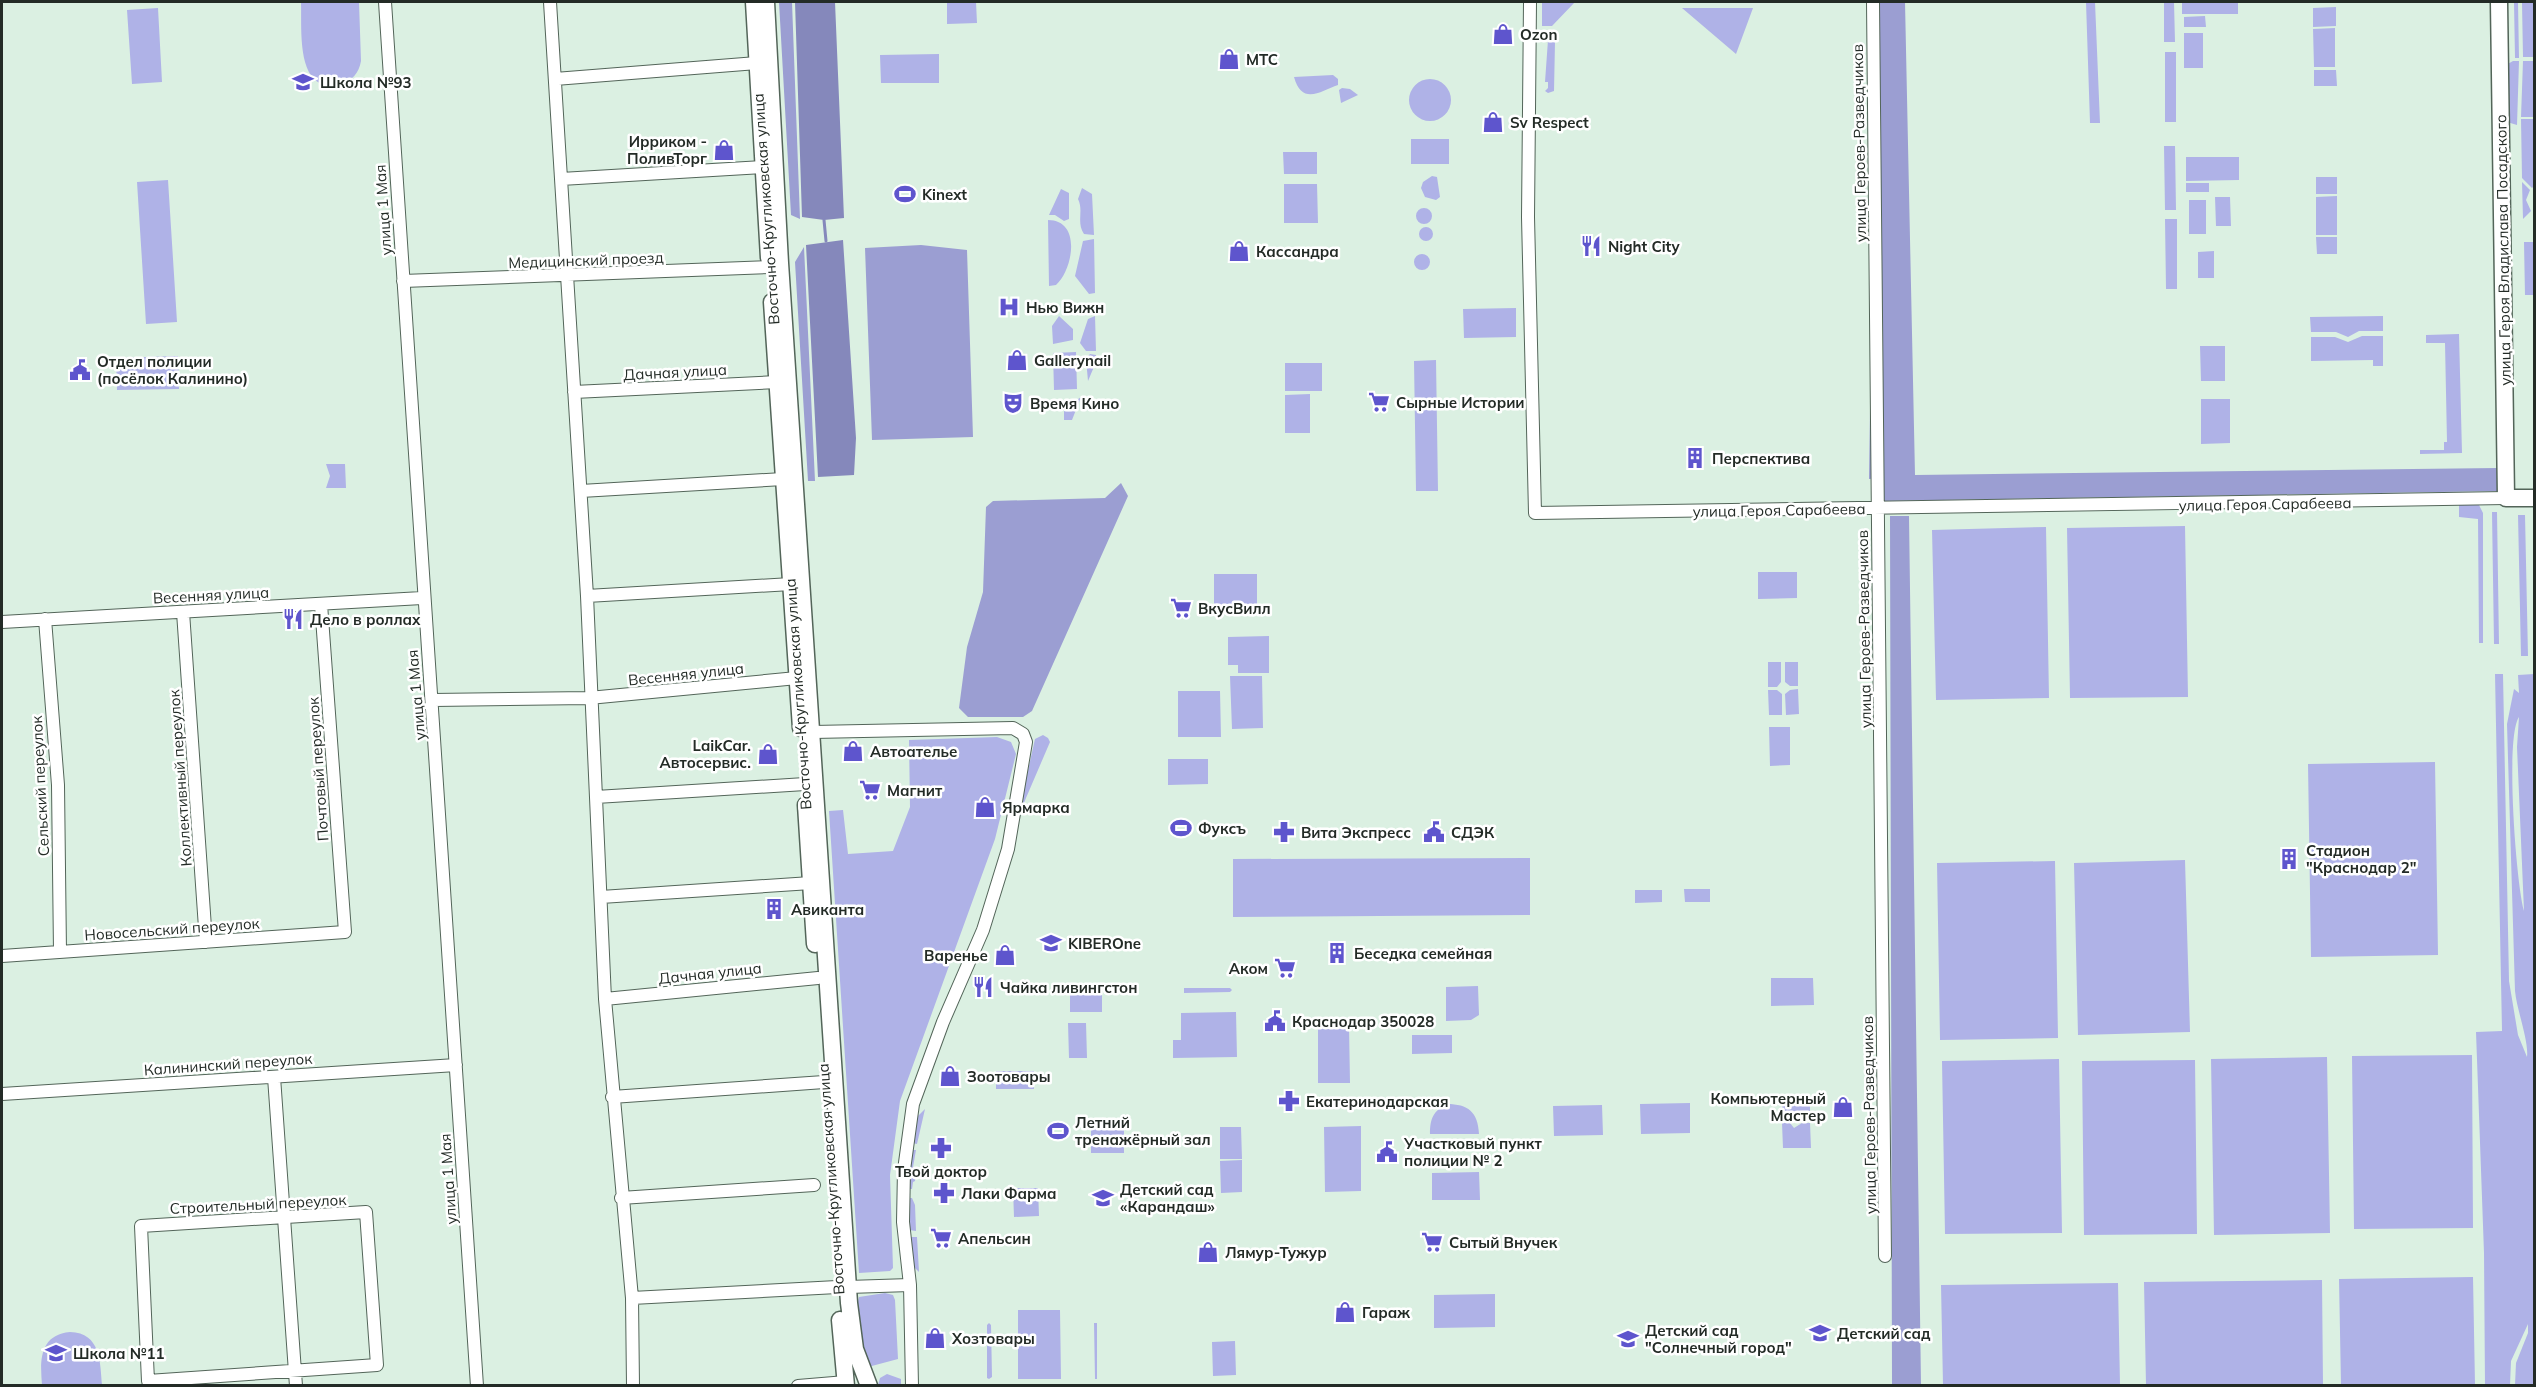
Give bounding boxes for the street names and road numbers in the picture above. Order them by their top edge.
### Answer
street label: улица Героев-Разведчиков [1848,44,1870,242]
street label: Восточно-Кругликовская улица [748,93,784,325]
street label: улица Героя Владислава Посадского [2491,114,2515,386]
street label: улица 1 Мая [370,164,396,256]
street label: Медицинский проезд [508,248,664,272]
street label: Дачная улица [623,360,727,384]
street label: улица Героя Сарабеева [2178,493,2352,515]
street label: улица Героя Сарабеева [1692,499,1866,521]
street label: улица Героев-Разведчиков [1853,530,1875,728]
street label: Восточно-Кругликовская улица [780,578,816,810]
street label: Весенняя улица [152,582,270,608]
street label: улица 1 Мая [403,649,429,741]
street label: Весенняя улица [627,658,745,690]
street label: Коллективный переулок [164,688,196,867]
street label: Почтовый переулок [303,695,333,842]
street label: Сельский переулок [27,714,53,857]
street label: Новосельский переулок [84,913,261,945]
street label: Дачная улица [657,958,763,988]
street label: улица Героев-Разведчиков [1858,1016,1880,1214]
street label: Калининский переулок [143,1049,314,1079]
street label: Восточно-Кругликовская улица [813,1063,849,1295]
street label: улица 1 Мая [435,1133,461,1225]
street label: Строительный переулок [169,1190,348,1218]

